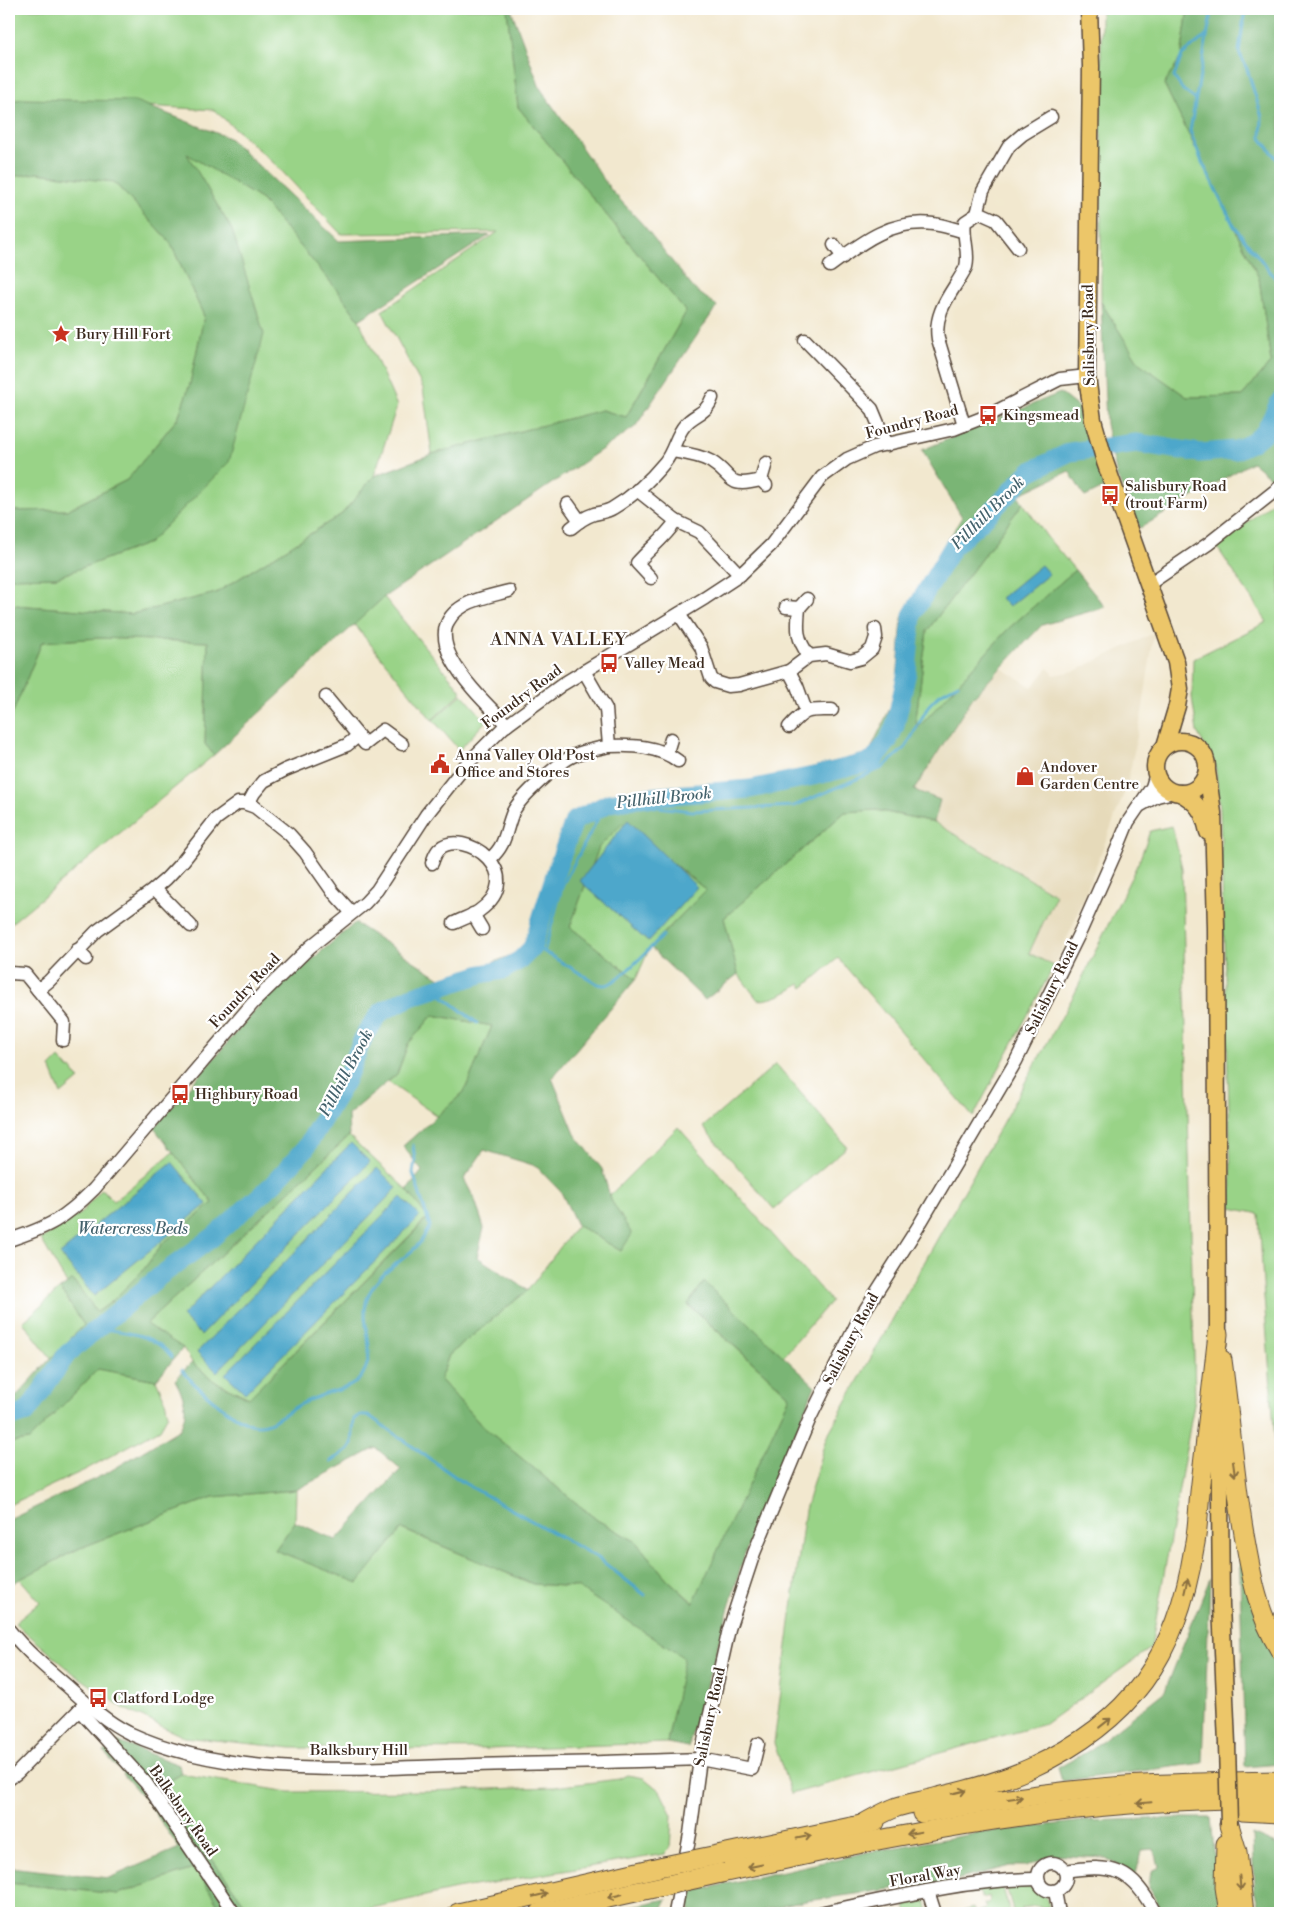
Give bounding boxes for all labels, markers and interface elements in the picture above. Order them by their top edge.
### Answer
street label: Salisbury Road [1079,284,1099,386]
place icon: Bury Hill Fort [50,323,72,345]
place label: Bury Hill Fort [75,325,172,344]
street label: Foundry Road [863,400,961,444]
bus stop icon: Kingsmead [977,404,999,426]
place label: Kingsmead [1003,406,1079,425]
water label: Pillhill Brook [946,472,1029,555]
place label: Salisbury Road (trout Farm) [1125,477,1227,513]
bus stop icon: Salisbury Road (trout Farm) [1099,484,1121,506]
district label: ANNA VALLEY [489,628,628,651]
bus stop icon: Valley Mead [598,652,620,674]
place label: Valley Mead [623,654,705,673]
street label: Foundry Road [478,660,566,733]
place label: Anna Valley Old Post Office and Stores [454,746,596,782]
public building icon: Anna Valley Old Post Office and Stores [429,753,451,775]
place label: Andover Garden Centre [1039,758,1139,794]
shop icon: Andover Garden Centre [1014,765,1036,787]
water label: Pillhill Brook [614,783,713,813]
street label: Salisbury Road [1021,938,1083,1038]
street label: Foundry Road [206,949,285,1032]
water label: Pillhill Brook [314,1026,377,1121]
bus stop icon: Highbury Road [169,1083,191,1105]
place label: Highbury Road [195,1085,298,1104]
water label: Watercress Beds [78,1219,188,1239]
street label: Salisbury Road [819,1289,883,1388]
one-way arrow [1230,1461,1240,1477]
one-way arrow [1182,1579,1191,1595]
street label: Salisbury Road [690,1665,730,1769]
bus stop icon: Clatford Lodge [87,1687,109,1709]
place label: Clatford Lodge [113,1689,214,1708]
one-way arrow [1098,1718,1111,1729]
street label: Balksbury Hill [309,1741,409,1760]
street label: Balksbury Road [144,1761,222,1861]
one-way arrow [950,1787,966,1796]
one-way arrow [1007,1793,1023,1803]
one-way arrow [1136,1798,1152,1808]
one-way arrow [906,1829,922,1839]
one-way arrow [795,1832,811,1841]
street label: Floral Way [888,1860,963,1892]
one-way arrow [747,1862,763,1871]
one-way arrow [1235,1875,1244,1891]
one-way arrow [531,1890,547,1899]
one-way arrow [608,1892,624,1901]

